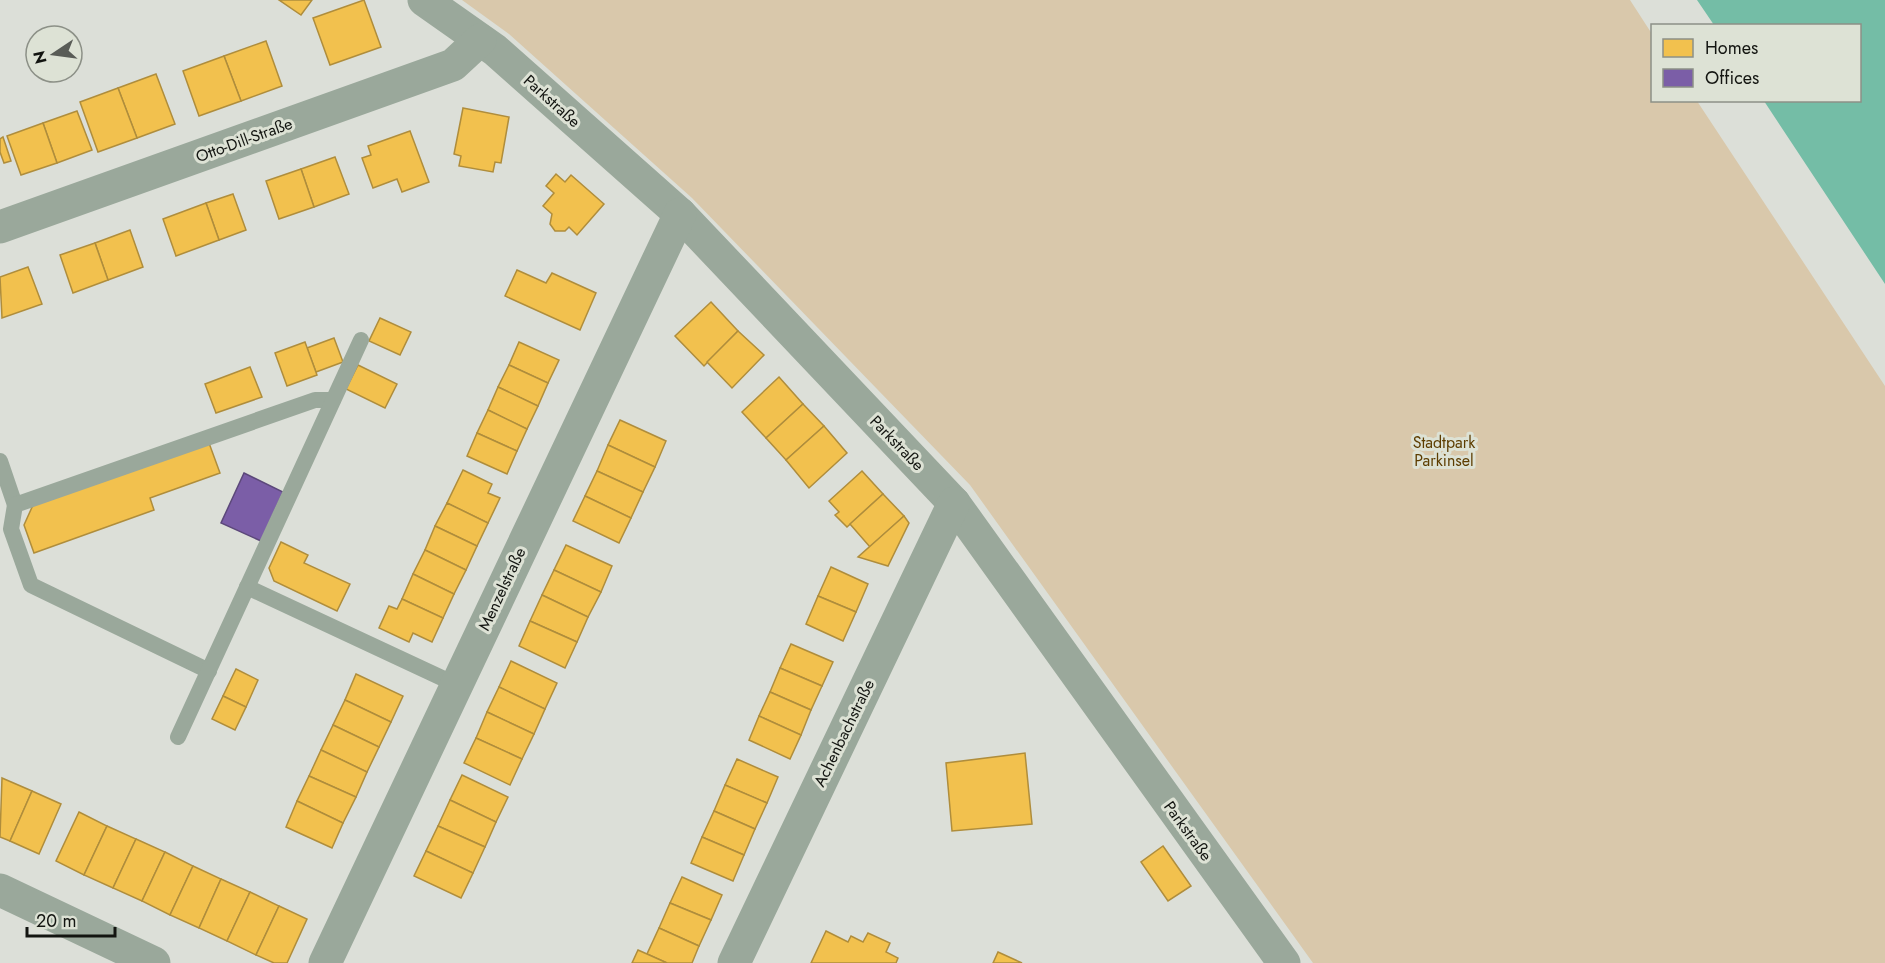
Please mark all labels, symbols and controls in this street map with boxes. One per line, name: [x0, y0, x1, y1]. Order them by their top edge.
north arrow: [24, 24, 84, 84]
legend: [1651, 24, 1861, 102]
text: Homes: [1705, 35, 1758, 61]
text: N: [27, 48, 53, 66]
text: Offices: [1705, 65, 1759, 91]
street label: Parkstraße: [519, 69, 585, 133]
street label: Otto-Dill-Straße: [192, 112, 296, 168]
street label: Parkstraße: [865, 410, 929, 476]
park label: Stadtpark Parkinsel: [1413, 431, 1476, 472]
street label: Menzelstraße: [473, 544, 531, 634]
street label: Achenbachstraße: [808, 675, 880, 791]
street label: Parkstraße: [1158, 796, 1218, 866]
scale bar: [27, 900, 116, 938]
text: 20 m: [36, 908, 76, 934]

